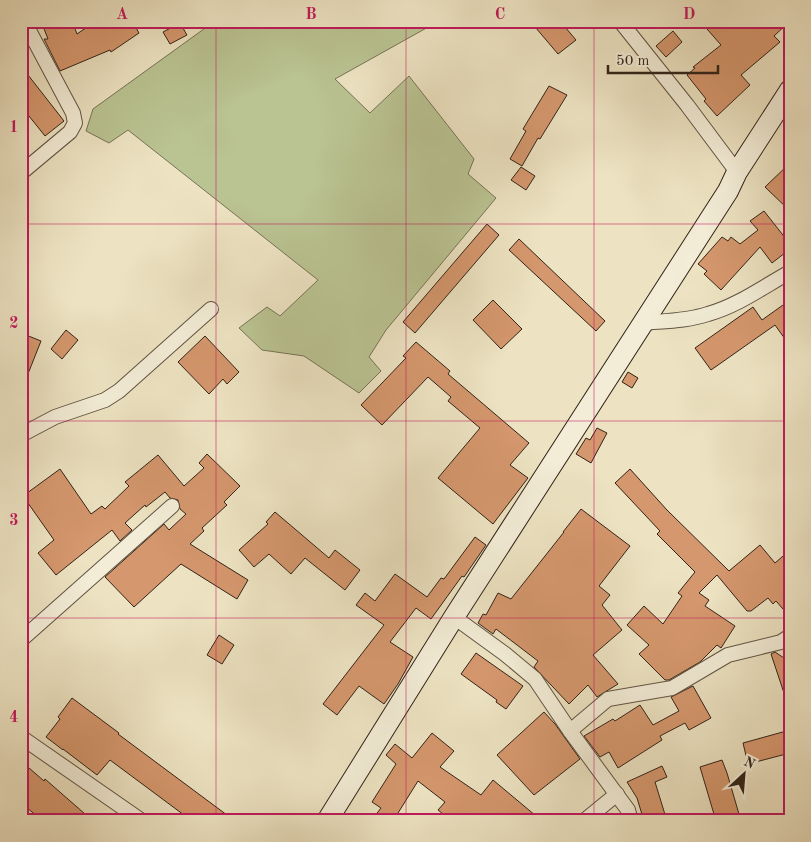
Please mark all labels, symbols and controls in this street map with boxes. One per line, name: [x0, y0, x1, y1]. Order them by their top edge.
text: A: [116, 7, 128, 23]
text: B: [305, 7, 317, 23]
text: C: [495, 7, 505, 23]
text: D: [683, 7, 695, 23]
scale bar: [608, 42, 718, 74]
text: 50 m: [616, 54, 650, 69]
text: 1: [9, 120, 19, 136]
text: 2: [9, 316, 19, 332]
text: 3: [9, 513, 19, 529]
text: 4: [9, 710, 19, 726]
north arrow: [718, 750, 768, 800]
text: N: [741, 755, 757, 772]

